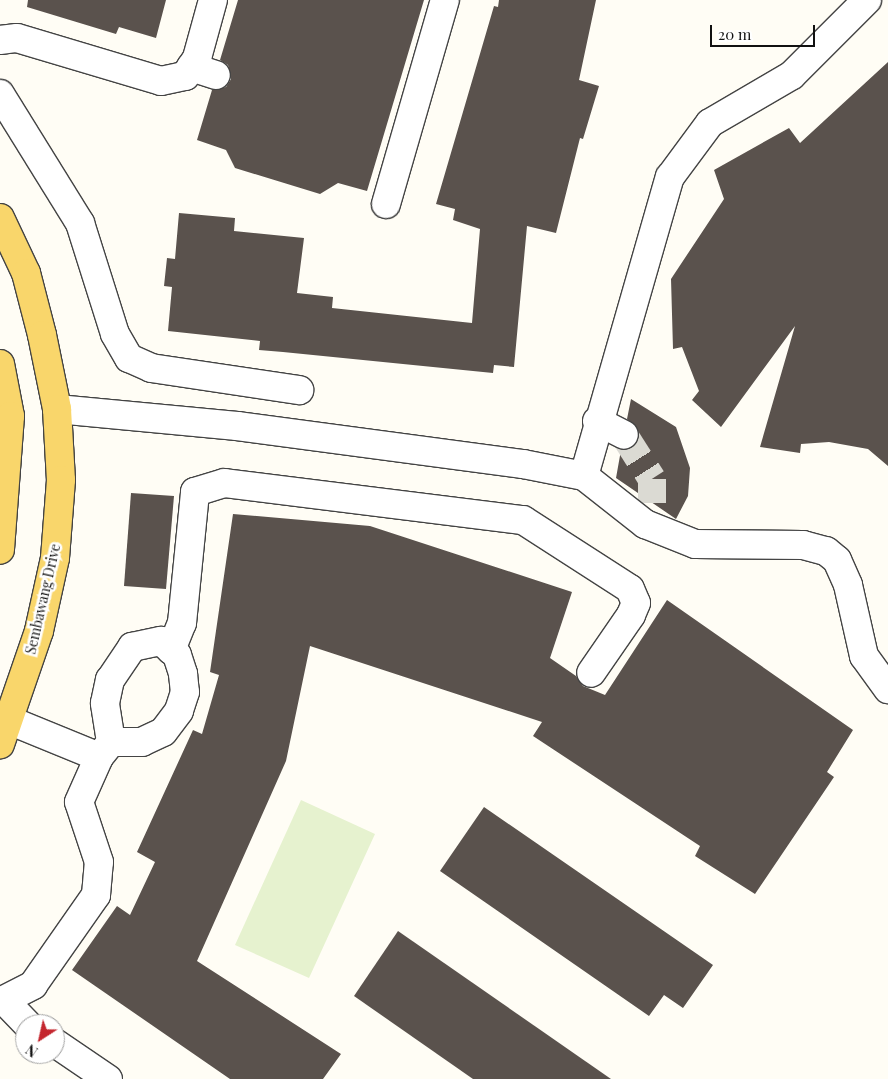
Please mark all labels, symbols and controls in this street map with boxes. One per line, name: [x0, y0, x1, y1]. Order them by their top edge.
scale bar: [713, 15, 818, 47]
text: 20 m: [718, 24, 751, 44]
street label: Sembawang Drive: [22, 542, 64, 656]
north arrow: [15, 1014, 65, 1064]
text: N: [22, 1040, 41, 1062]

